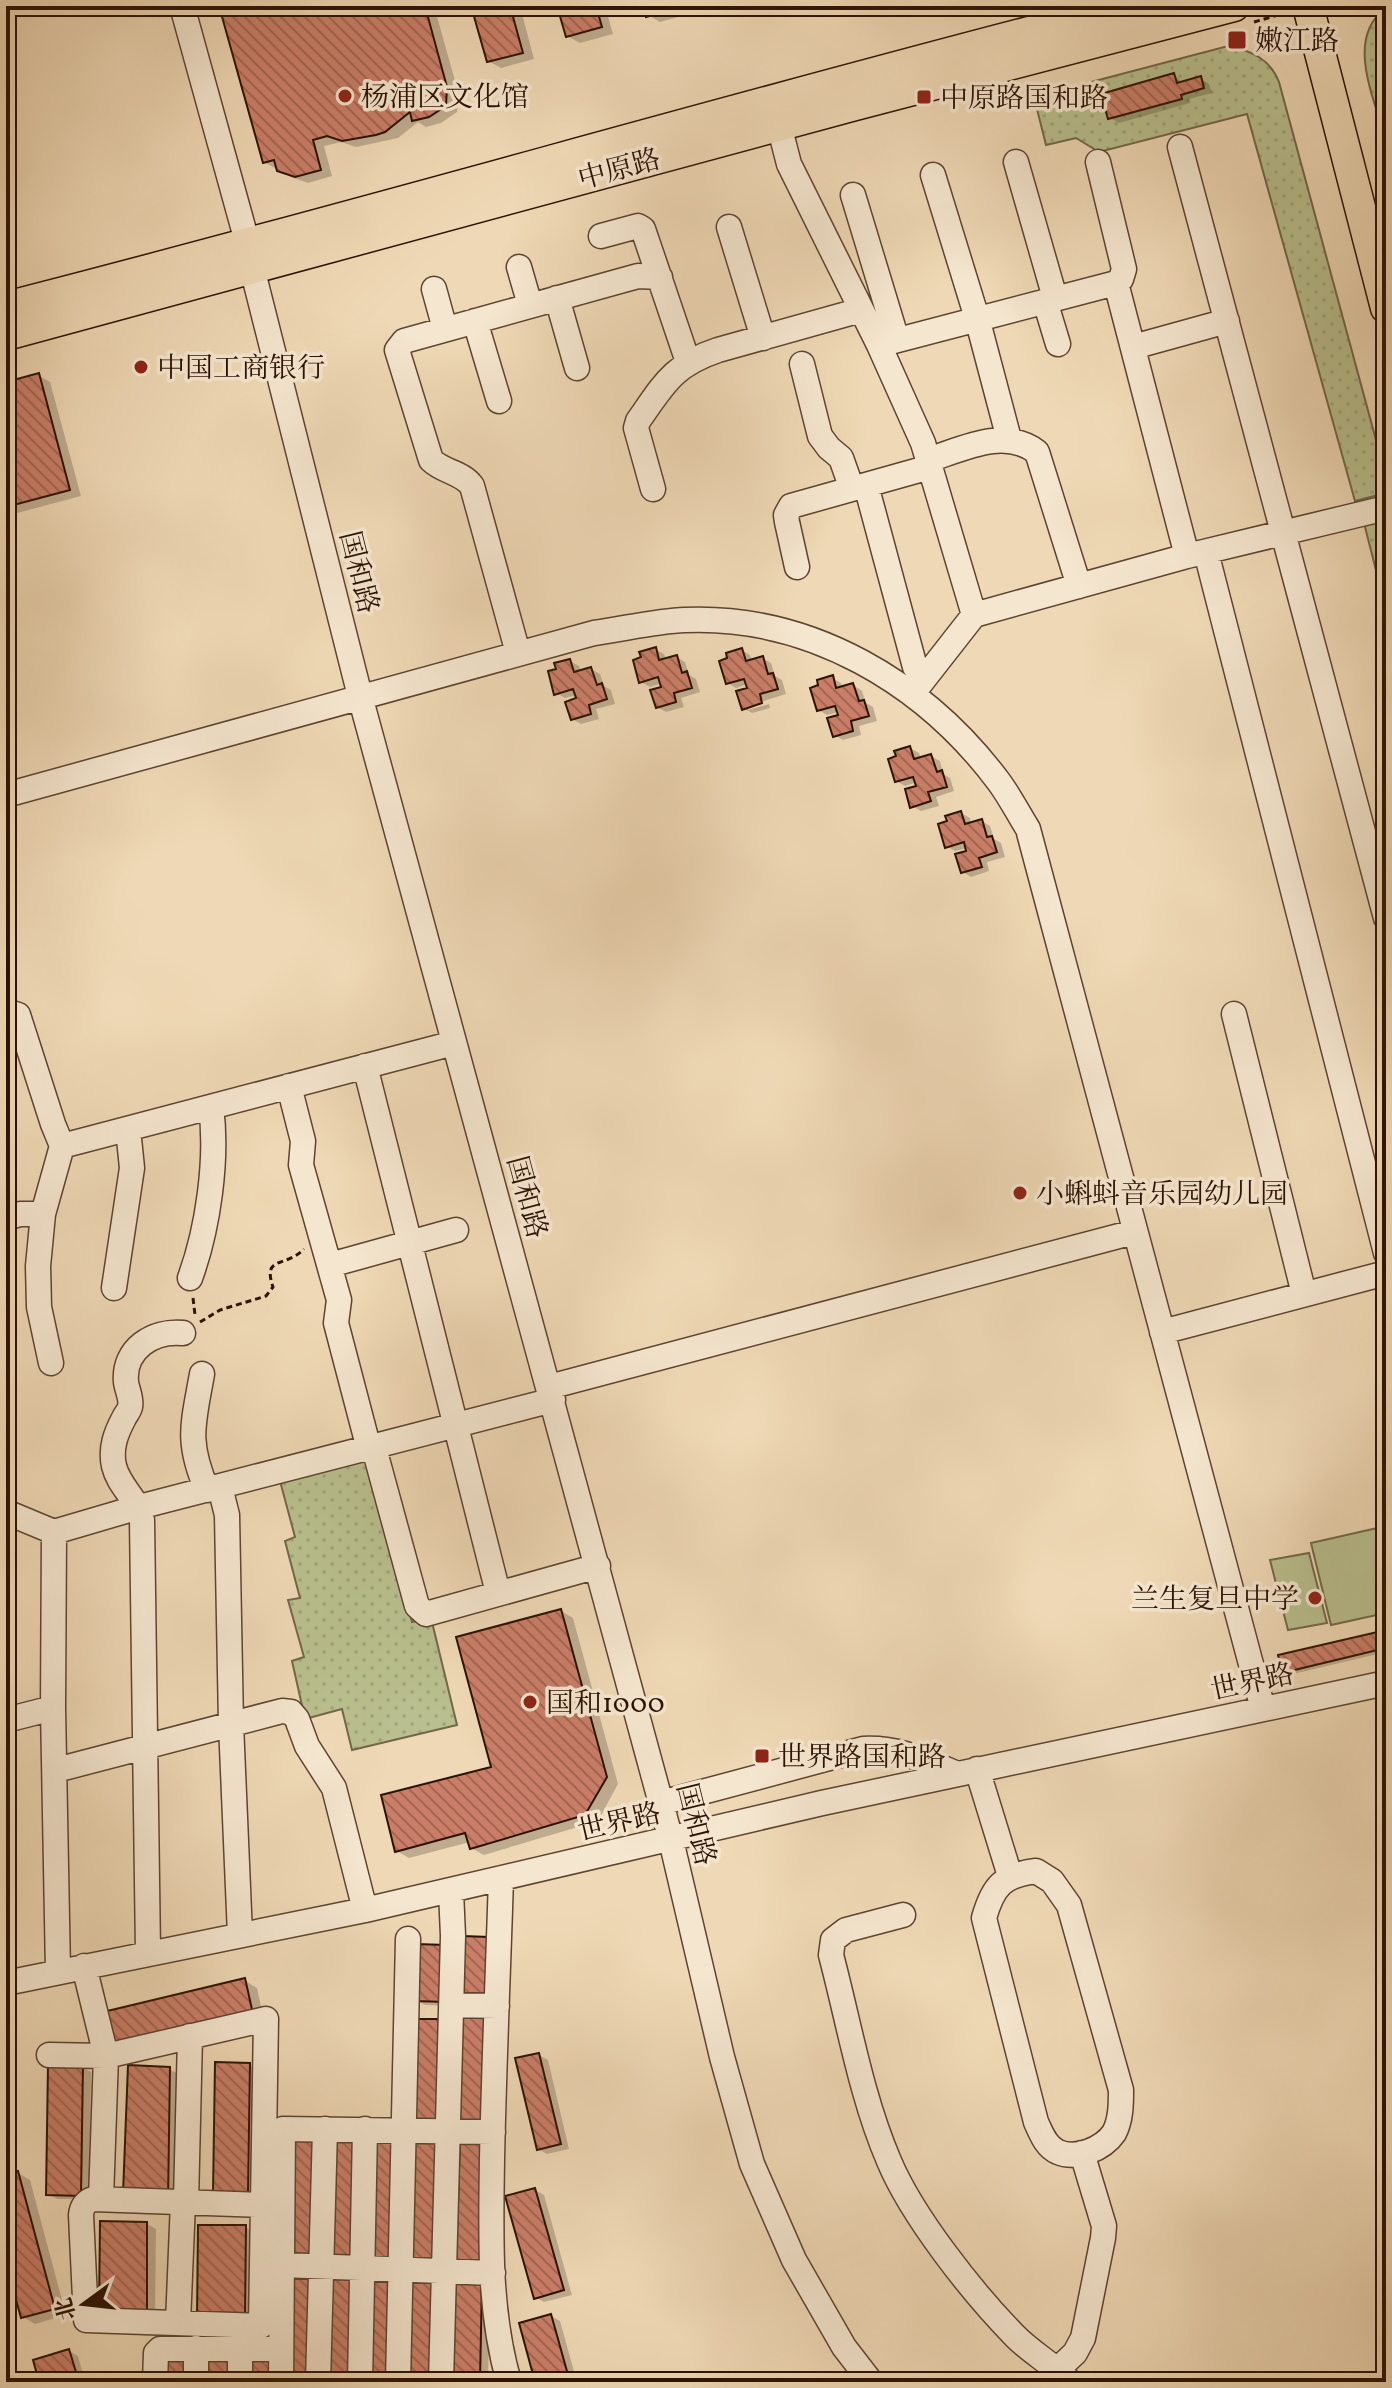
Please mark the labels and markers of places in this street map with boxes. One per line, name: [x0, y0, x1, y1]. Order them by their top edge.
place label: 嫩江路: [1255, 23, 1339, 62]
marker: 嫩江路: [1226, 29, 1248, 51]
place label: 杨浦区文化馆: [361, 79, 529, 118]
place label: 中原路国和路: [940, 80, 1108, 119]
marker: 杨浦区文化馆: [336, 87, 354, 105]
marker: 中原路国和路: [915, 88, 933, 106]
place label: 中国工商银行: [157, 350, 325, 389]
marker: 中国工商银行: [132, 358, 150, 376]
place label: 小蝌蚪音乐园幼儿园: [1036, 1176, 1288, 1215]
marker: 小蝌蚪音乐园幼儿园: [1011, 1184, 1029, 1202]
place label: 兰生复旦中学: [1131, 1581, 1299, 1620]
marker: 兰生复旦中学: [1306, 1589, 1324, 1607]
place label: 国和1000: [546, 1685, 664, 1724]
marker: 国和1000: [521, 1693, 539, 1711]
place label: 世界路国和路: [778, 1739, 946, 1778]
marker: 世界路国和路: [753, 1747, 771, 1765]

